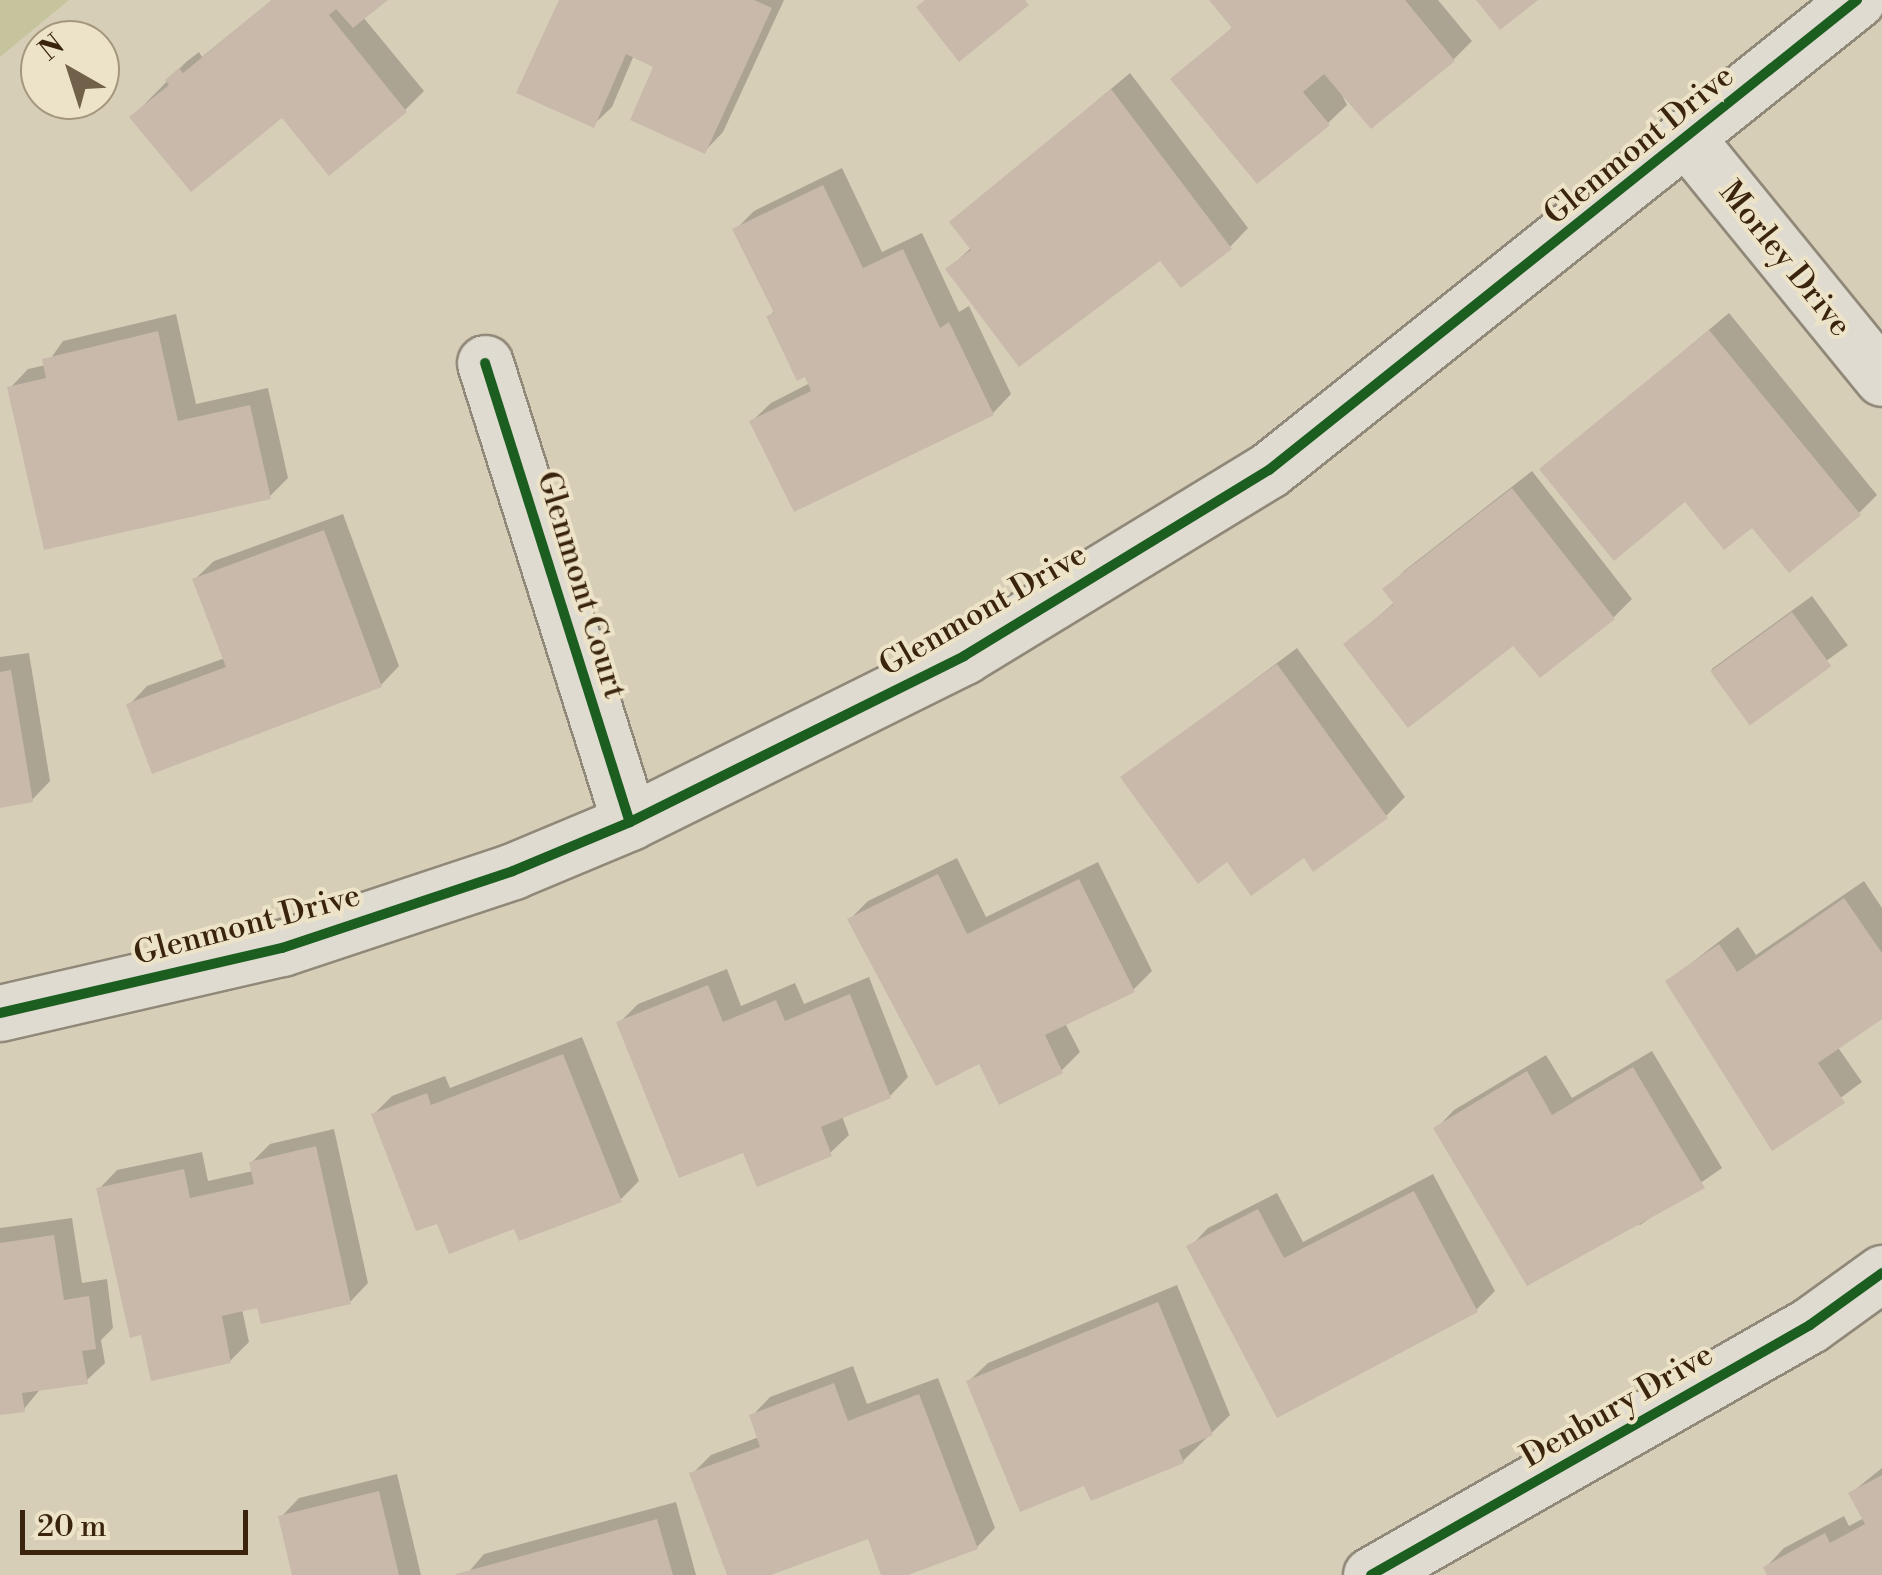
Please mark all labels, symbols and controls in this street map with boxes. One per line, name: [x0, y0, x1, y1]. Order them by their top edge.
north arrow: [20, 20, 120, 120]
text: N: [32, 27, 72, 68]
street label: Glenmont Drive: [1536, 57, 1742, 233]
street label: Morley Drive: [1711, 174, 1859, 344]
street label: Glenmont Court: [528, 467, 634, 703]
street label: Glenmont Drive: [873, 535, 1093, 685]
street label: Glenmont Drive: [130, 876, 364, 974]
street label: Denbury Drive: [1514, 1336, 1720, 1476]
scale bar: [25, 1490, 252, 1552]
text: 20 m: [37, 1508, 106, 1546]

